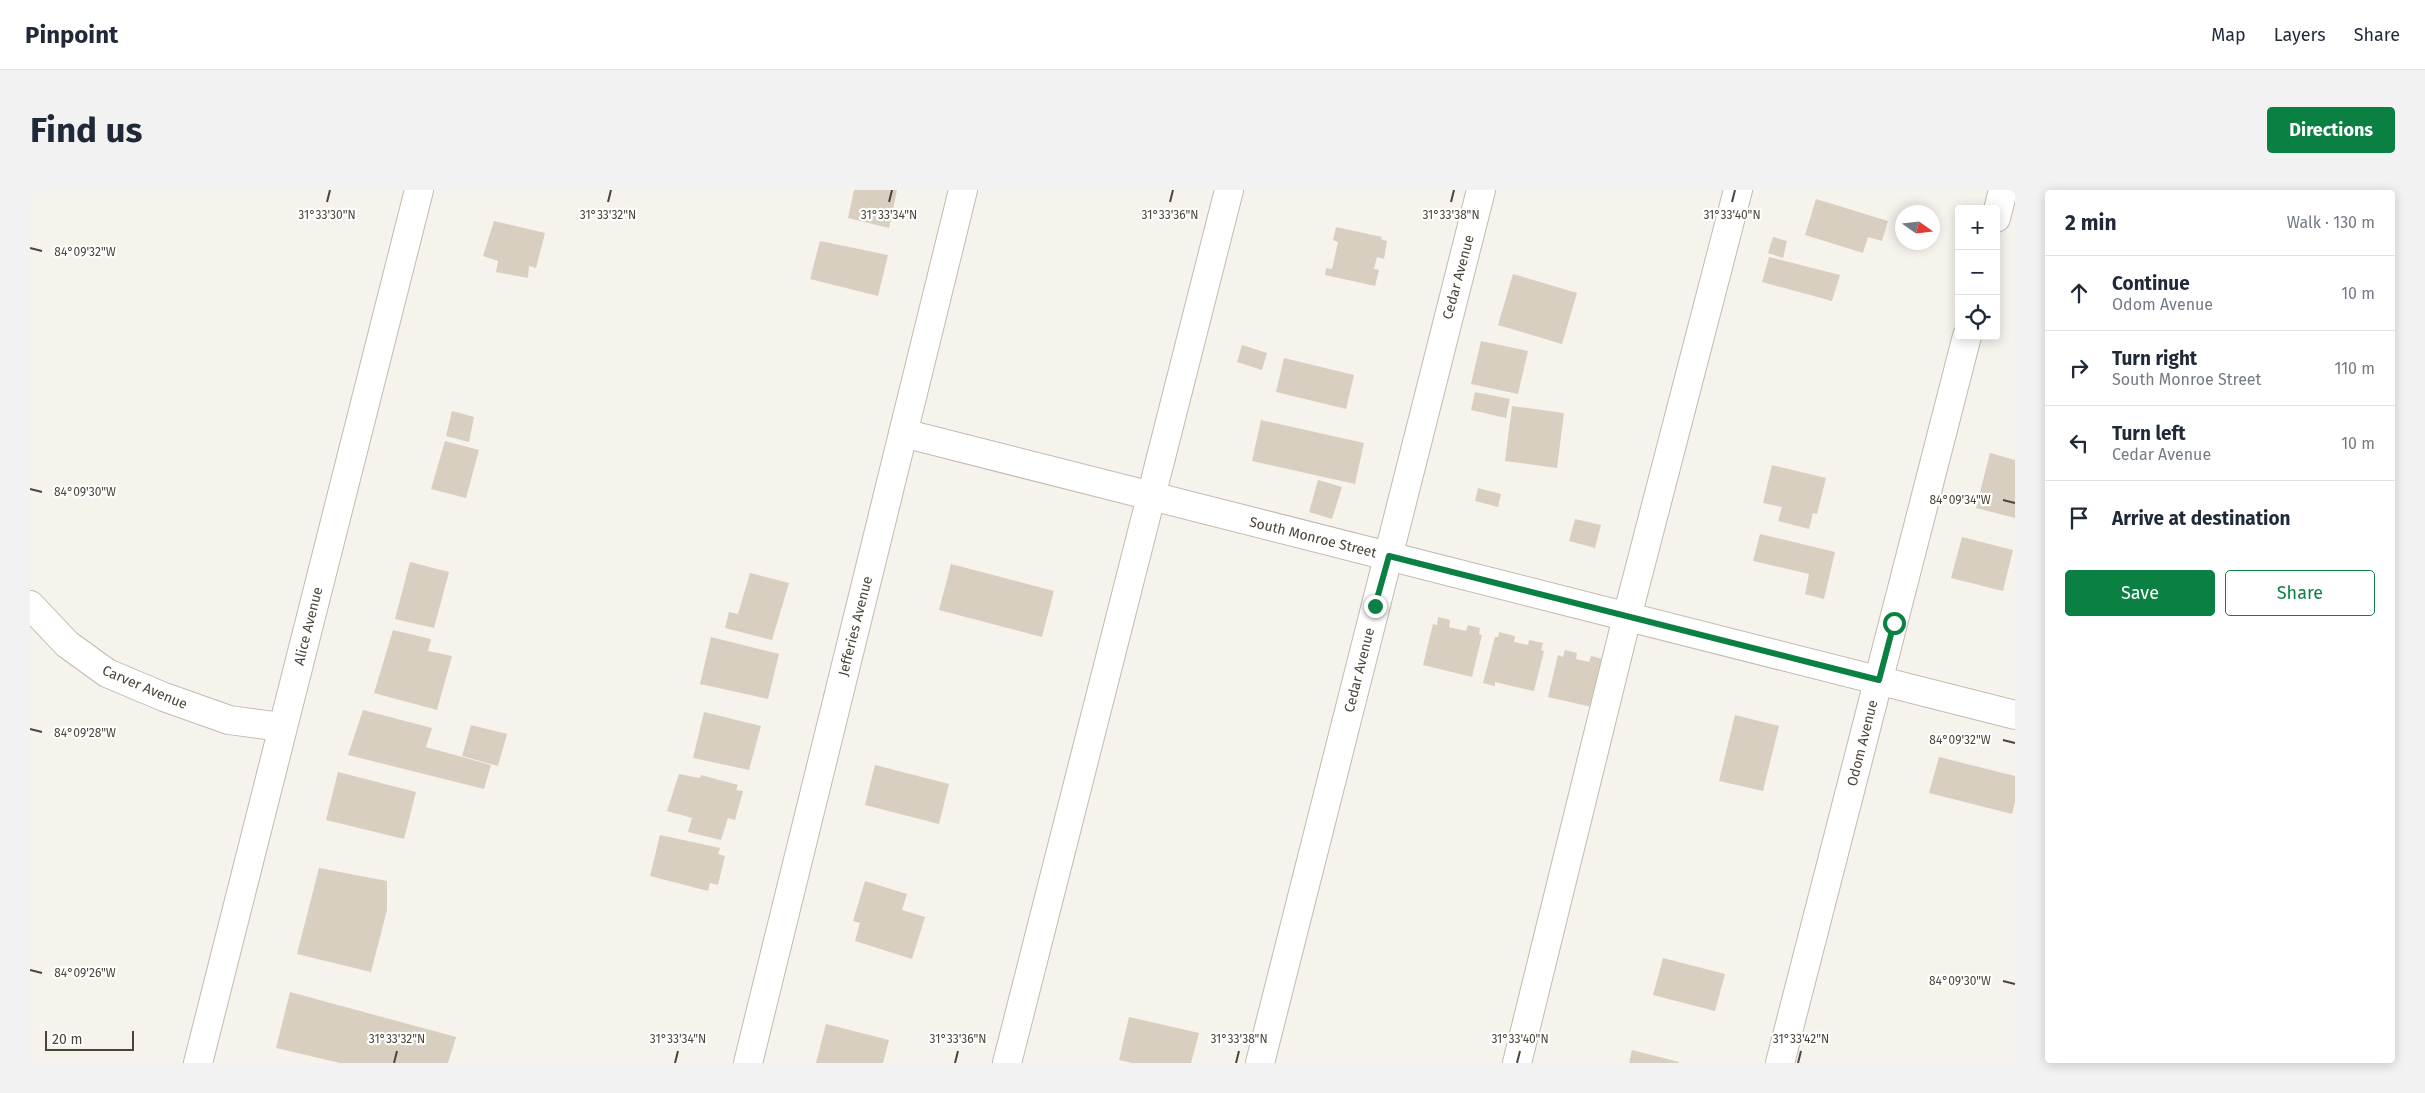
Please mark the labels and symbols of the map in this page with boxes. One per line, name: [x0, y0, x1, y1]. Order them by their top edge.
north arrow: [1895, 205, 1940, 250]
text: 31°33'30"N: [298, 208, 356, 222]
text: 31°33'32"N: [580, 208, 636, 222]
text: 31°33'34"N: [861, 208, 917, 222]
text: 31°33'36"N: [1142, 208, 1198, 222]
text: 31°33'38"N: [1422, 208, 1480, 222]
text: 31°33'40"N: [1703, 208, 1761, 222]
street label: Cedar Avenue: [1439, 233, 1478, 321]
text: 84°09'32"W: [54, 245, 116, 259]
text: 84°09'30"W: [54, 485, 116, 499]
text: 84°09'34"W: [1929, 493, 1991, 507]
street label: South Monroe Street: [1247, 513, 1379, 562]
street label: Jefferies Avenue: [835, 574, 876, 678]
street label: Alice Avenue: [291, 585, 326, 667]
route end: [1364, 595, 1387, 618]
route start: [1883, 612, 1906, 635]
street label: Cedar Avenue: [1341, 626, 1378, 714]
street label: Carver Avenue: [100, 662, 190, 713]
street label: Odom Avenue: [1844, 698, 1881, 788]
text: 84°09'28"W: [54, 726, 116, 740]
text: 84°09'32"W: [1929, 733, 1991, 747]
text: 84°09'26"W: [54, 966, 116, 980]
text: 84°09'30"W: [1929, 974, 1991, 988]
scale bar: [45, 1028, 134, 1051]
text: 31°33'32"N: [369, 1032, 425, 1046]
text: 31°33'34"N: [650, 1032, 706, 1046]
text: 31°33'36"N: [930, 1032, 986, 1046]
text: 31°33'38"N: [1210, 1032, 1268, 1046]
text: 31°33'40"N: [1491, 1032, 1549, 1046]
text: 31°33'42"N: [1773, 1032, 1829, 1046]

